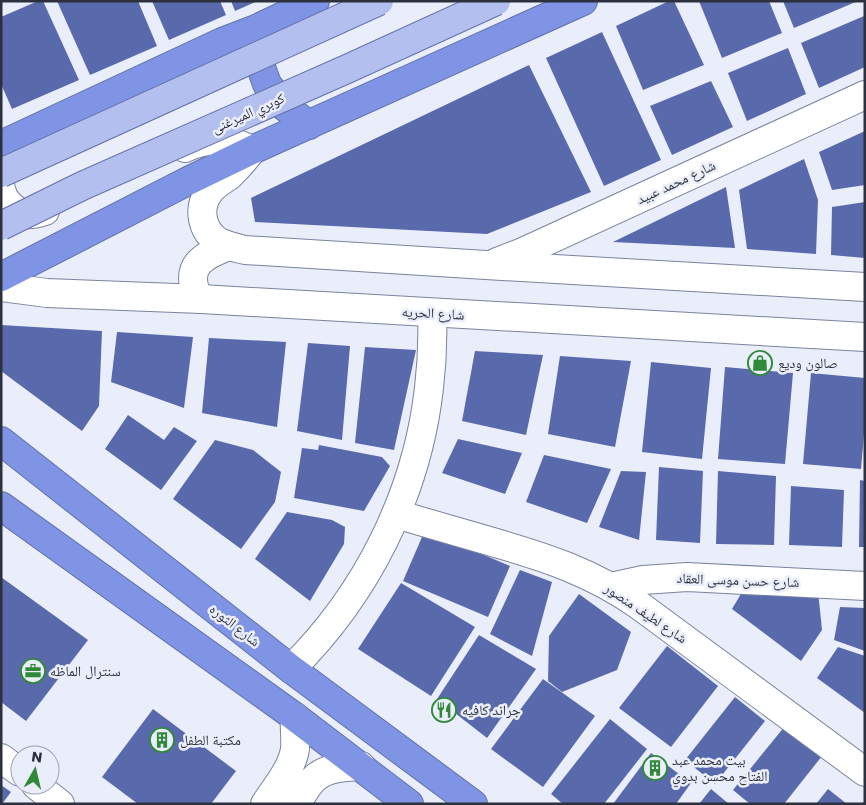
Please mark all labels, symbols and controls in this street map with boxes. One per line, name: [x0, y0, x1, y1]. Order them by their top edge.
street label: كوبري الميرغنى: [208, 88, 288, 139]
street label: شارع محمد عبيد: [633, 155, 719, 209]
street label: شارع الحريه: [401, 301, 465, 325]
shop icon: صالون وديع: [747, 350, 773, 376]
place label: صالون وديع: [778, 353, 838, 373]
street label: شارع حسن موسى العقاد: [676, 568, 800, 592]
street label: شارع لطيف منصور: [600, 577, 691, 648]
street label: شارع الثوره: [205, 599, 265, 651]
office icon: سنترال الماظه: [20, 658, 46, 684]
place label: سنترال الماظه: [50, 661, 121, 681]
restaurant icon: جراند كافيه: [431, 697, 457, 723]
place label: جراند كافيه: [462, 700, 521, 720]
building icon: مكتبة الطفل: [149, 727, 175, 753]
place label: مكتبة الطفل: [180, 730, 241, 750]
north arrow: [10, 745, 60, 795]
text: N: [30, 746, 43, 768]
place label: بيت محمد عبد الفتاح محسن بدوي: [672, 750, 768, 788]
building icon: بيت محمد عبد الفتاح محسن بدوي: [642, 755, 668, 781]

